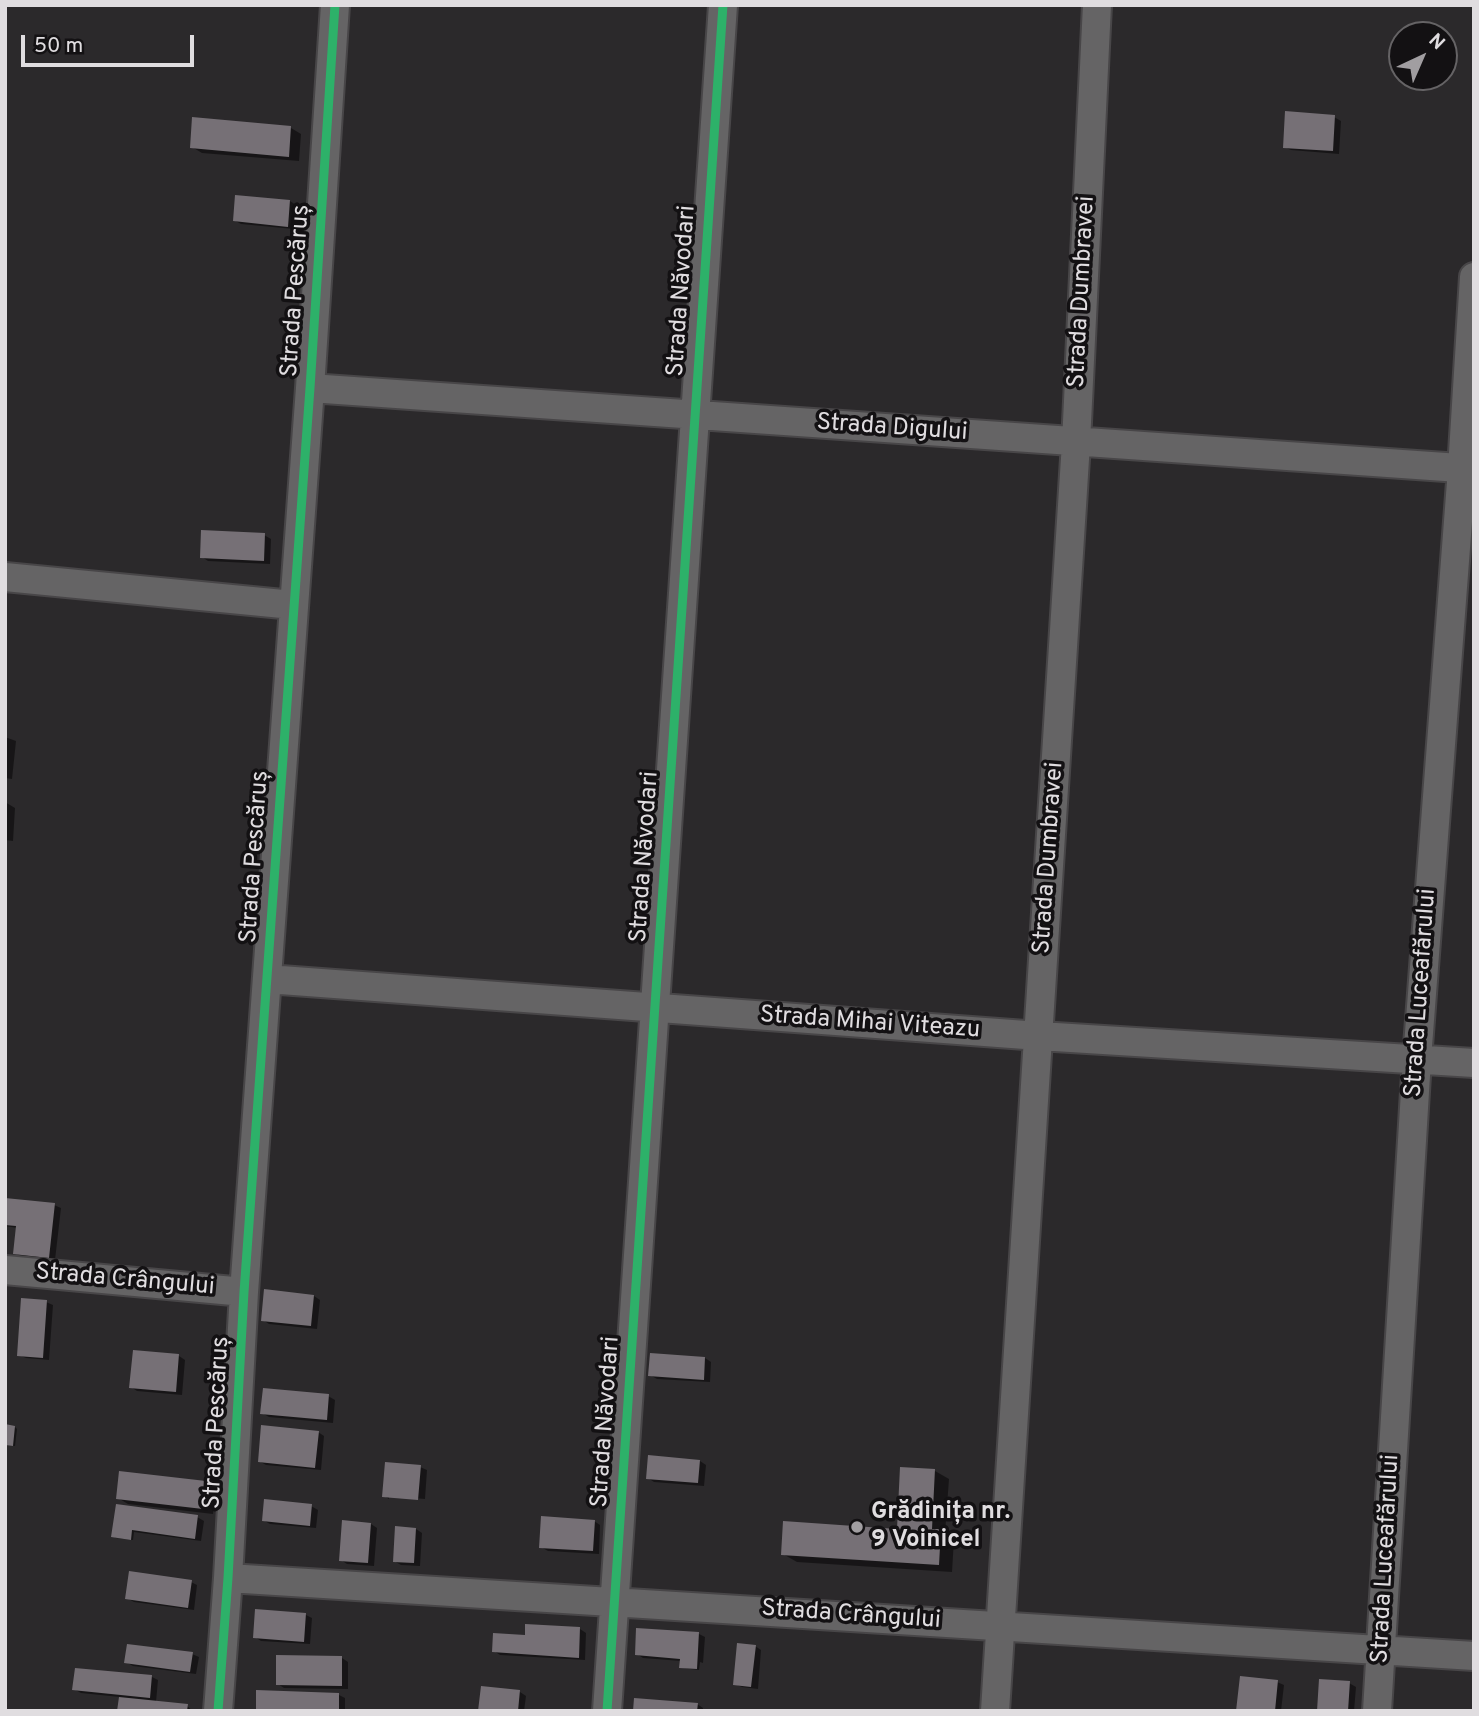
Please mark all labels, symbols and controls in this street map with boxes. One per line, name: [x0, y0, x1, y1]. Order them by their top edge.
scale bar: [24, 21, 198, 65]
north arrow: [1388, 21, 1458, 91]
text: N: [1423, 29, 1449, 56]
text: 50 m: [34, 33, 83, 60]
street label: Strada Dumbravei: [1064, 195, 1102, 389]
street label: Strada Pescăruș: [277, 204, 317, 378]
street label: Strada Năvodari: [663, 204, 703, 378]
street label: Strada Digului: [816, 409, 968, 449]
street label: Strada Dumbravei: [1029, 761, 1071, 955]
street label: Strada Pescăruș: [236, 770, 276, 944]
street label: Strada Năvodari: [626, 770, 666, 944]
street label: Strada Luceafărului: [1400, 888, 1444, 1098]
street label: Strada Mihai Viteazu: [759, 1002, 981, 1046]
street label: Strada Crângului: [34, 1259, 216, 1303]
street label: Strada Năvodari: [587, 1335, 627, 1509]
street label: Strada Pescăruș: [199, 1336, 237, 1510]
street label: Strada Luceafărului: [1367, 1454, 1407, 1664]
place label: Grădinița nr. 9 Voinicel: [871, 1499, 1010, 1555]
marker: Grădinița nr. 9 Voinicel: [849, 1519, 865, 1535]
street label: Strada Crângului: [760, 1595, 942, 1637]

